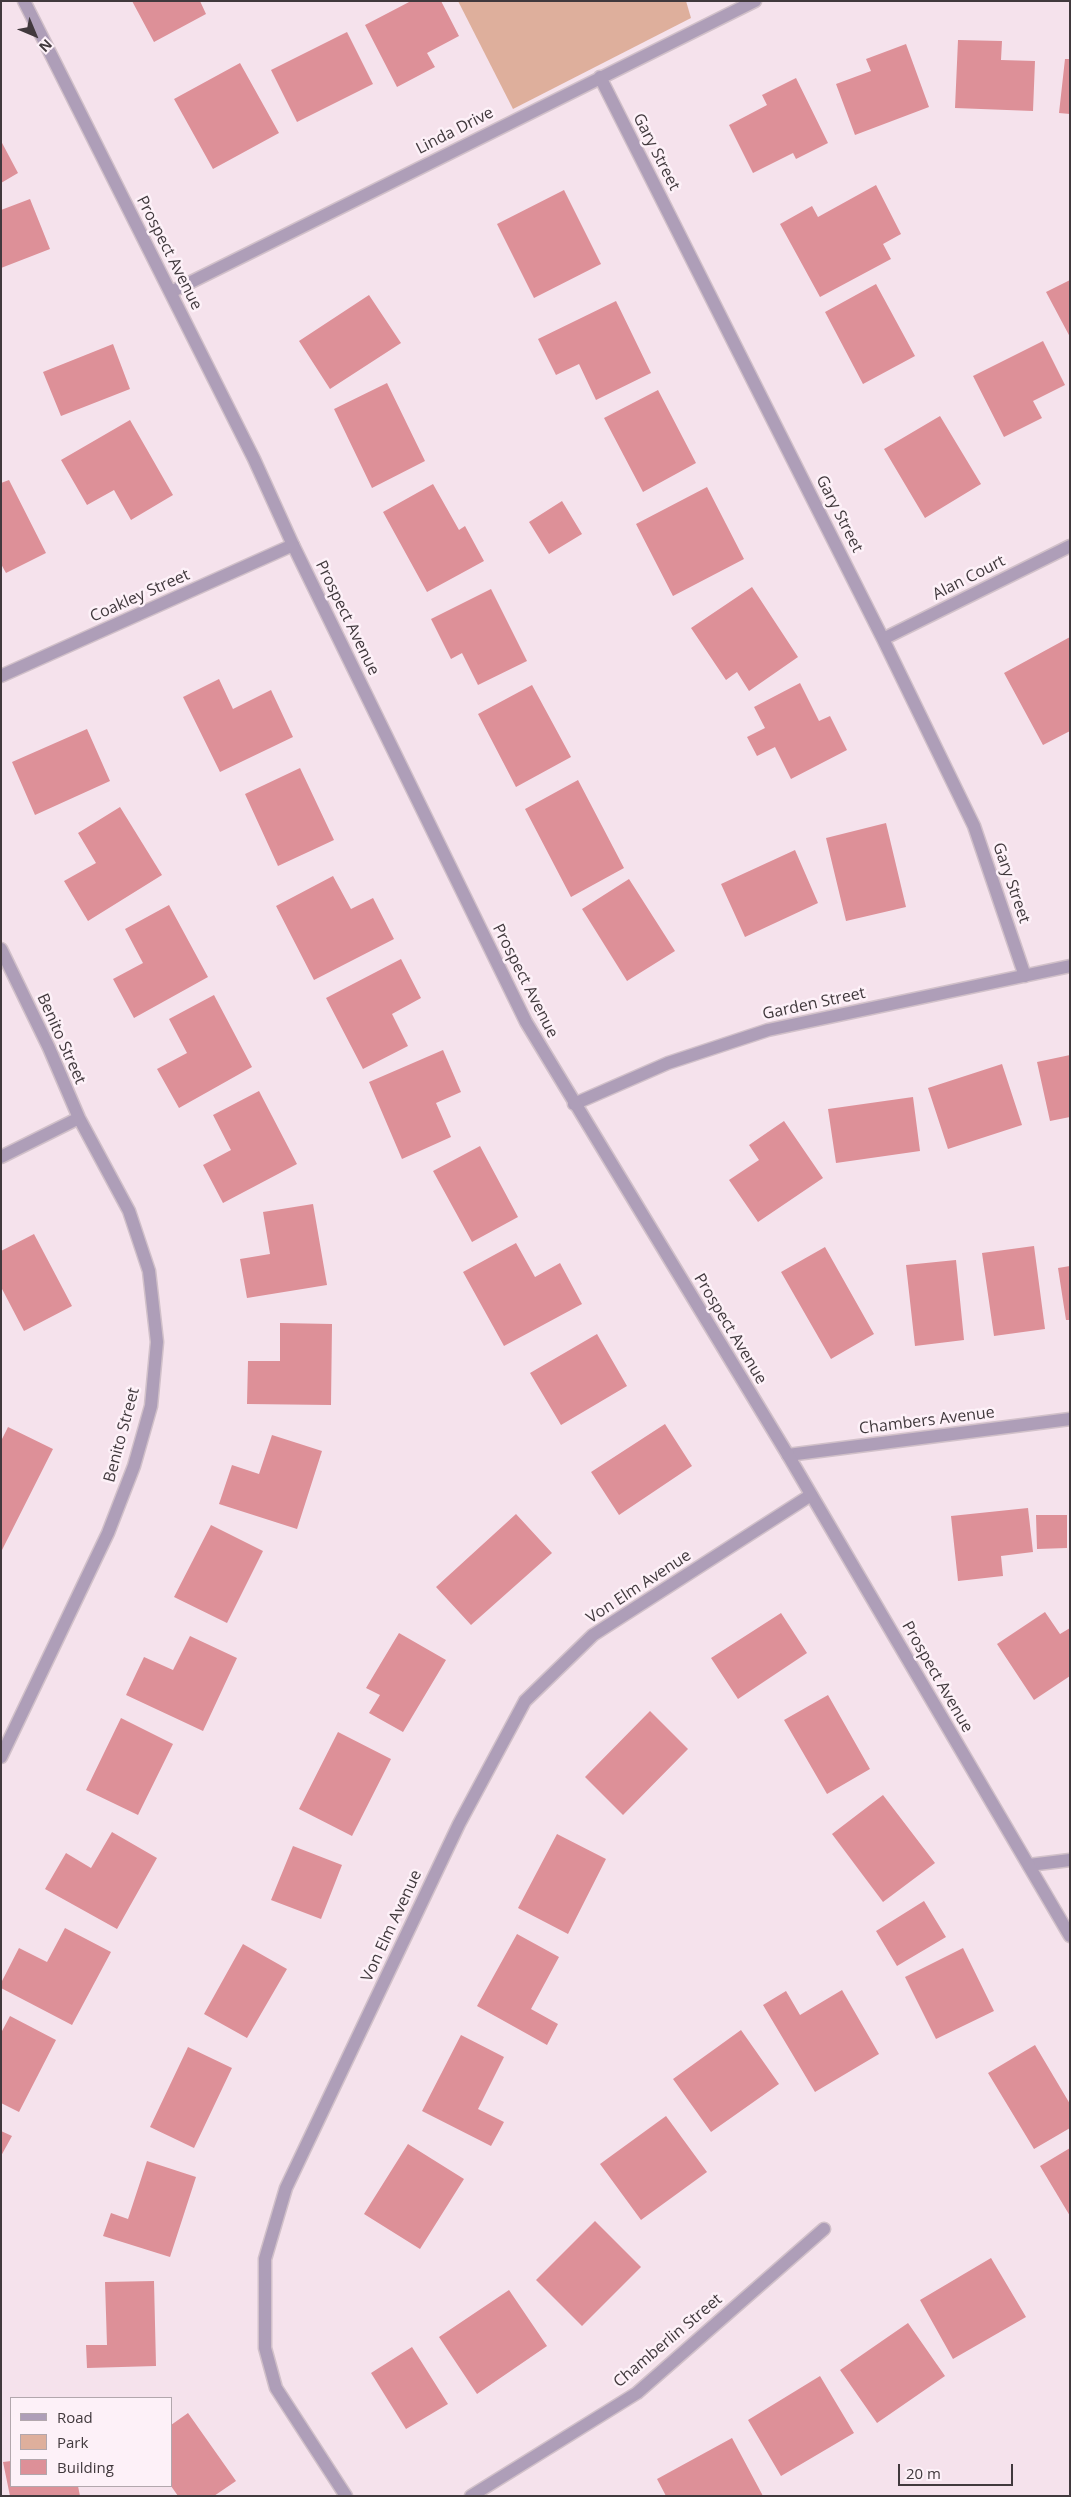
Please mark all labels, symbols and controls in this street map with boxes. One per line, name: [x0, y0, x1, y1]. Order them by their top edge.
north arrow: [10, 10, 60, 60]
text: N: [35, 35, 57, 57]
street label: Linda Drive: [413, 103, 497, 159]
street label: Gary Street: [628, 110, 684, 194]
street label: Prospect Avenue: [132, 193, 206, 313]
street label: Gary Street: [811, 472, 867, 556]
street label: Alan Court: [930, 552, 1008, 604]
street label: Prospect Avenue: [311, 557, 383, 679]
street label: Coakley Street: [87, 565, 193, 627]
street label: Gary Street: [988, 840, 1034, 926]
street label: Prospect Avenue: [488, 921, 562, 1041]
street label: Garden Street: [761, 984, 867, 1024]
street label: Benito Street: [32, 991, 90, 1087]
street label: Prospect Avenue: [689, 1270, 771, 1388]
street label: Benito Street: [100, 1386, 144, 1484]
street label: Chambers Avenue: [858, 1403, 996, 1439]
street label: Von Elm Avenue: [583, 1546, 695, 1628]
street label: Prospect Avenue: [897, 1618, 977, 1736]
street label: Von Elm Avenue: [358, 1867, 426, 1985]
street label: Chamberlin Street: [610, 2290, 726, 2392]
legend: [10, 2397, 172, 2487]
text: Road: [57, 2407, 93, 2427]
text: Park: [57, 2432, 88, 2452]
scale bar: [901, 2454, 1016, 2486]
text: Building: [57, 2457, 114, 2477]
text: 20 m: [906, 2463, 941, 2483]

